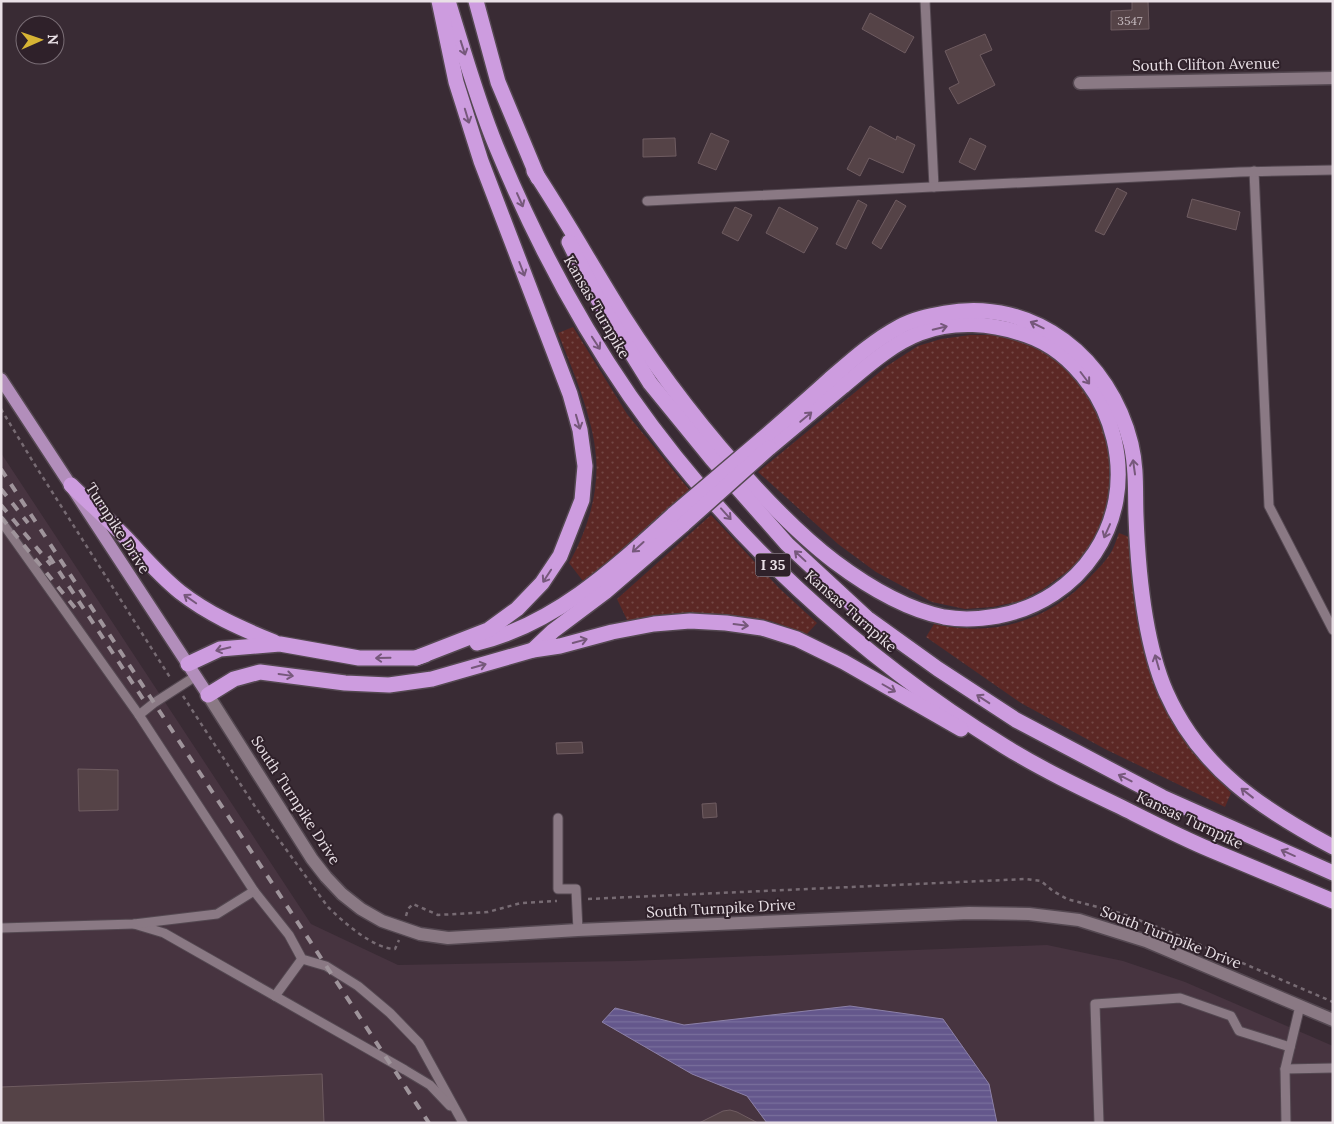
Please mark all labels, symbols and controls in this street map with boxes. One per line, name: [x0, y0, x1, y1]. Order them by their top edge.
house number: 3547: [1117, 13, 1143, 28]
north arrow: [15, 15, 65, 65]
text: N: [44, 34, 62, 45]
one-way arrow: [458, 39, 468, 55]
street label: South Clifton Avenue: [1132, 53, 1280, 75]
one-way arrow: [463, 108, 473, 124]
one-way arrow: [515, 192, 525, 207]
street label: Kansas Turnpike: [560, 252, 634, 362]
one-way arrow: [518, 261, 527, 276]
one-way arrow: [1030, 320, 1045, 329]
one-way arrow: [931, 323, 947, 332]
one-way arrow: [592, 335, 602, 349]
one-way arrow: [1080, 371, 1090, 385]
one-way arrow: [799, 411, 812, 422]
one-way arrow: [574, 413, 584, 429]
one-way arrow: [1129, 459, 1139, 475]
street label: Turnpike Drive: [82, 479, 154, 577]
one-way arrow: [720, 508, 731, 521]
one-way arrow: [1101, 523, 1111, 538]
one-way arrow: [631, 541, 644, 553]
one-way arrow: [794, 550, 807, 562]
road number: I 35: [756, 554, 790, 576]
street label: Kansas Turnpike: [801, 566, 901, 656]
one-way arrow: [542, 568, 552, 582]
one-way arrow: [183, 594, 197, 604]
one-way arrow: [732, 620, 748, 630]
one-way arrow: [572, 635, 588, 645]
one-way arrow: [215, 645, 231, 654]
one-way arrow: [376, 653, 392, 663]
one-way arrow: [1151, 655, 1161, 671]
one-way arrow: [470, 660, 486, 670]
one-way arrow: [278, 671, 294, 681]
one-way arrow: [881, 684, 896, 693]
one-way arrow: [976, 693, 990, 704]
street label: South Turnpike Drive: [247, 732, 345, 868]
one-way arrow: [1117, 773, 1132, 783]
street label: Kansas Turnpike: [1133, 787, 1247, 853]
one-way arrow: [1241, 788, 1254, 799]
one-way arrow: [1281, 848, 1296, 858]
street label: South Turnpike Drive: [646, 895, 796, 921]
street label: South Turnpike Drive: [1098, 901, 1244, 973]

